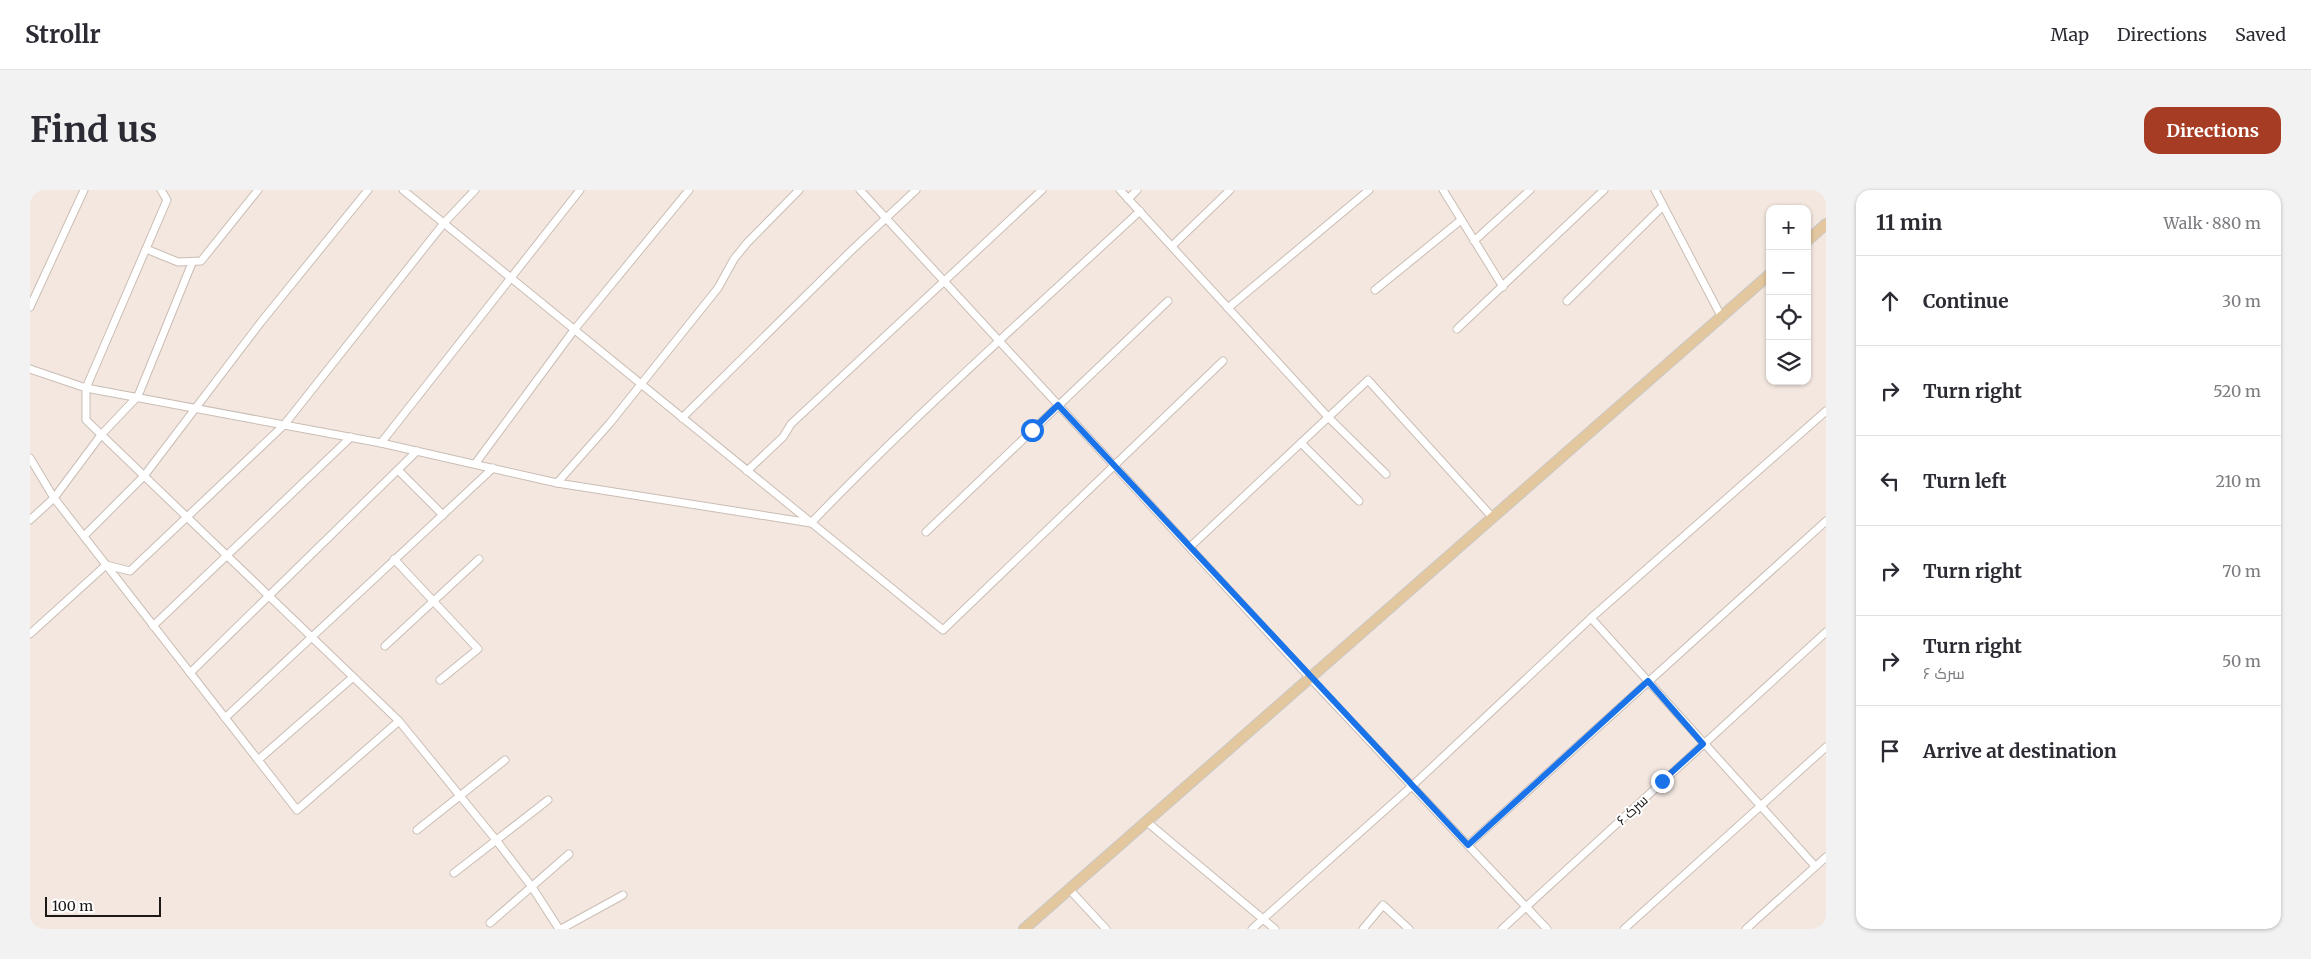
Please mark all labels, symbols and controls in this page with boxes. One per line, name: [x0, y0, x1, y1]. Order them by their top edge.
text: Strollr: [25, 19, 101, 50]
text: Map: [2051, 23, 2089, 46]
text: Directions: [2117, 23, 2207, 46]
text: Saved: [2235, 23, 2286, 46]
button: Directions: [2144, 107, 2281, 154]
text: Find us: [30, 108, 157, 152]
map controls: [1766, 205, 1811, 385]
button: +: [1766, 205, 1811, 250]
text: 11 min: [1876, 209, 1942, 236]
text: Walk · 880 m: [2164, 213, 2261, 233]
button: −: [1766, 250, 1811, 295]
icon: ahead: [1876, 287, 1904, 315]
text: Continue: [1923, 289, 2009, 313]
text: 30 m: [2222, 291, 2261, 311]
button: locate: [1766, 295, 1811, 340]
button: layers: [1766, 340, 1811, 385]
icon: right: [1876, 377, 1904, 405]
text: Turn right: [1923, 379, 2022, 403]
text: 520 m: [2213, 381, 2261, 401]
route start: [1021, 419, 1044, 442]
icon: left: [1876, 467, 1904, 495]
text: Turn left: [1923, 469, 2007, 493]
text: 210 m: [2216, 471, 2261, 491]
icon: right: [1876, 557, 1904, 585]
text: Turn right: [1923, 559, 2022, 583]
text: 70 m: [2222, 561, 2261, 581]
text: Turn right: [1923, 634, 2022, 658]
icon: right: [1876, 647, 1904, 675]
text: 50 m: [2222, 651, 2261, 671]
text: سرک ۶: [1923, 663, 1965, 683]
icon: arrive: [1876, 737, 1904, 765]
text: Arrive at destination: [1923, 739, 2117, 763]
route end: [1651, 770, 1674, 793]
street label: سرک ۶: [1612, 791, 1652, 829]
scale bar: [45, 894, 161, 917]
text: 100 m: [52, 897, 93, 915]

